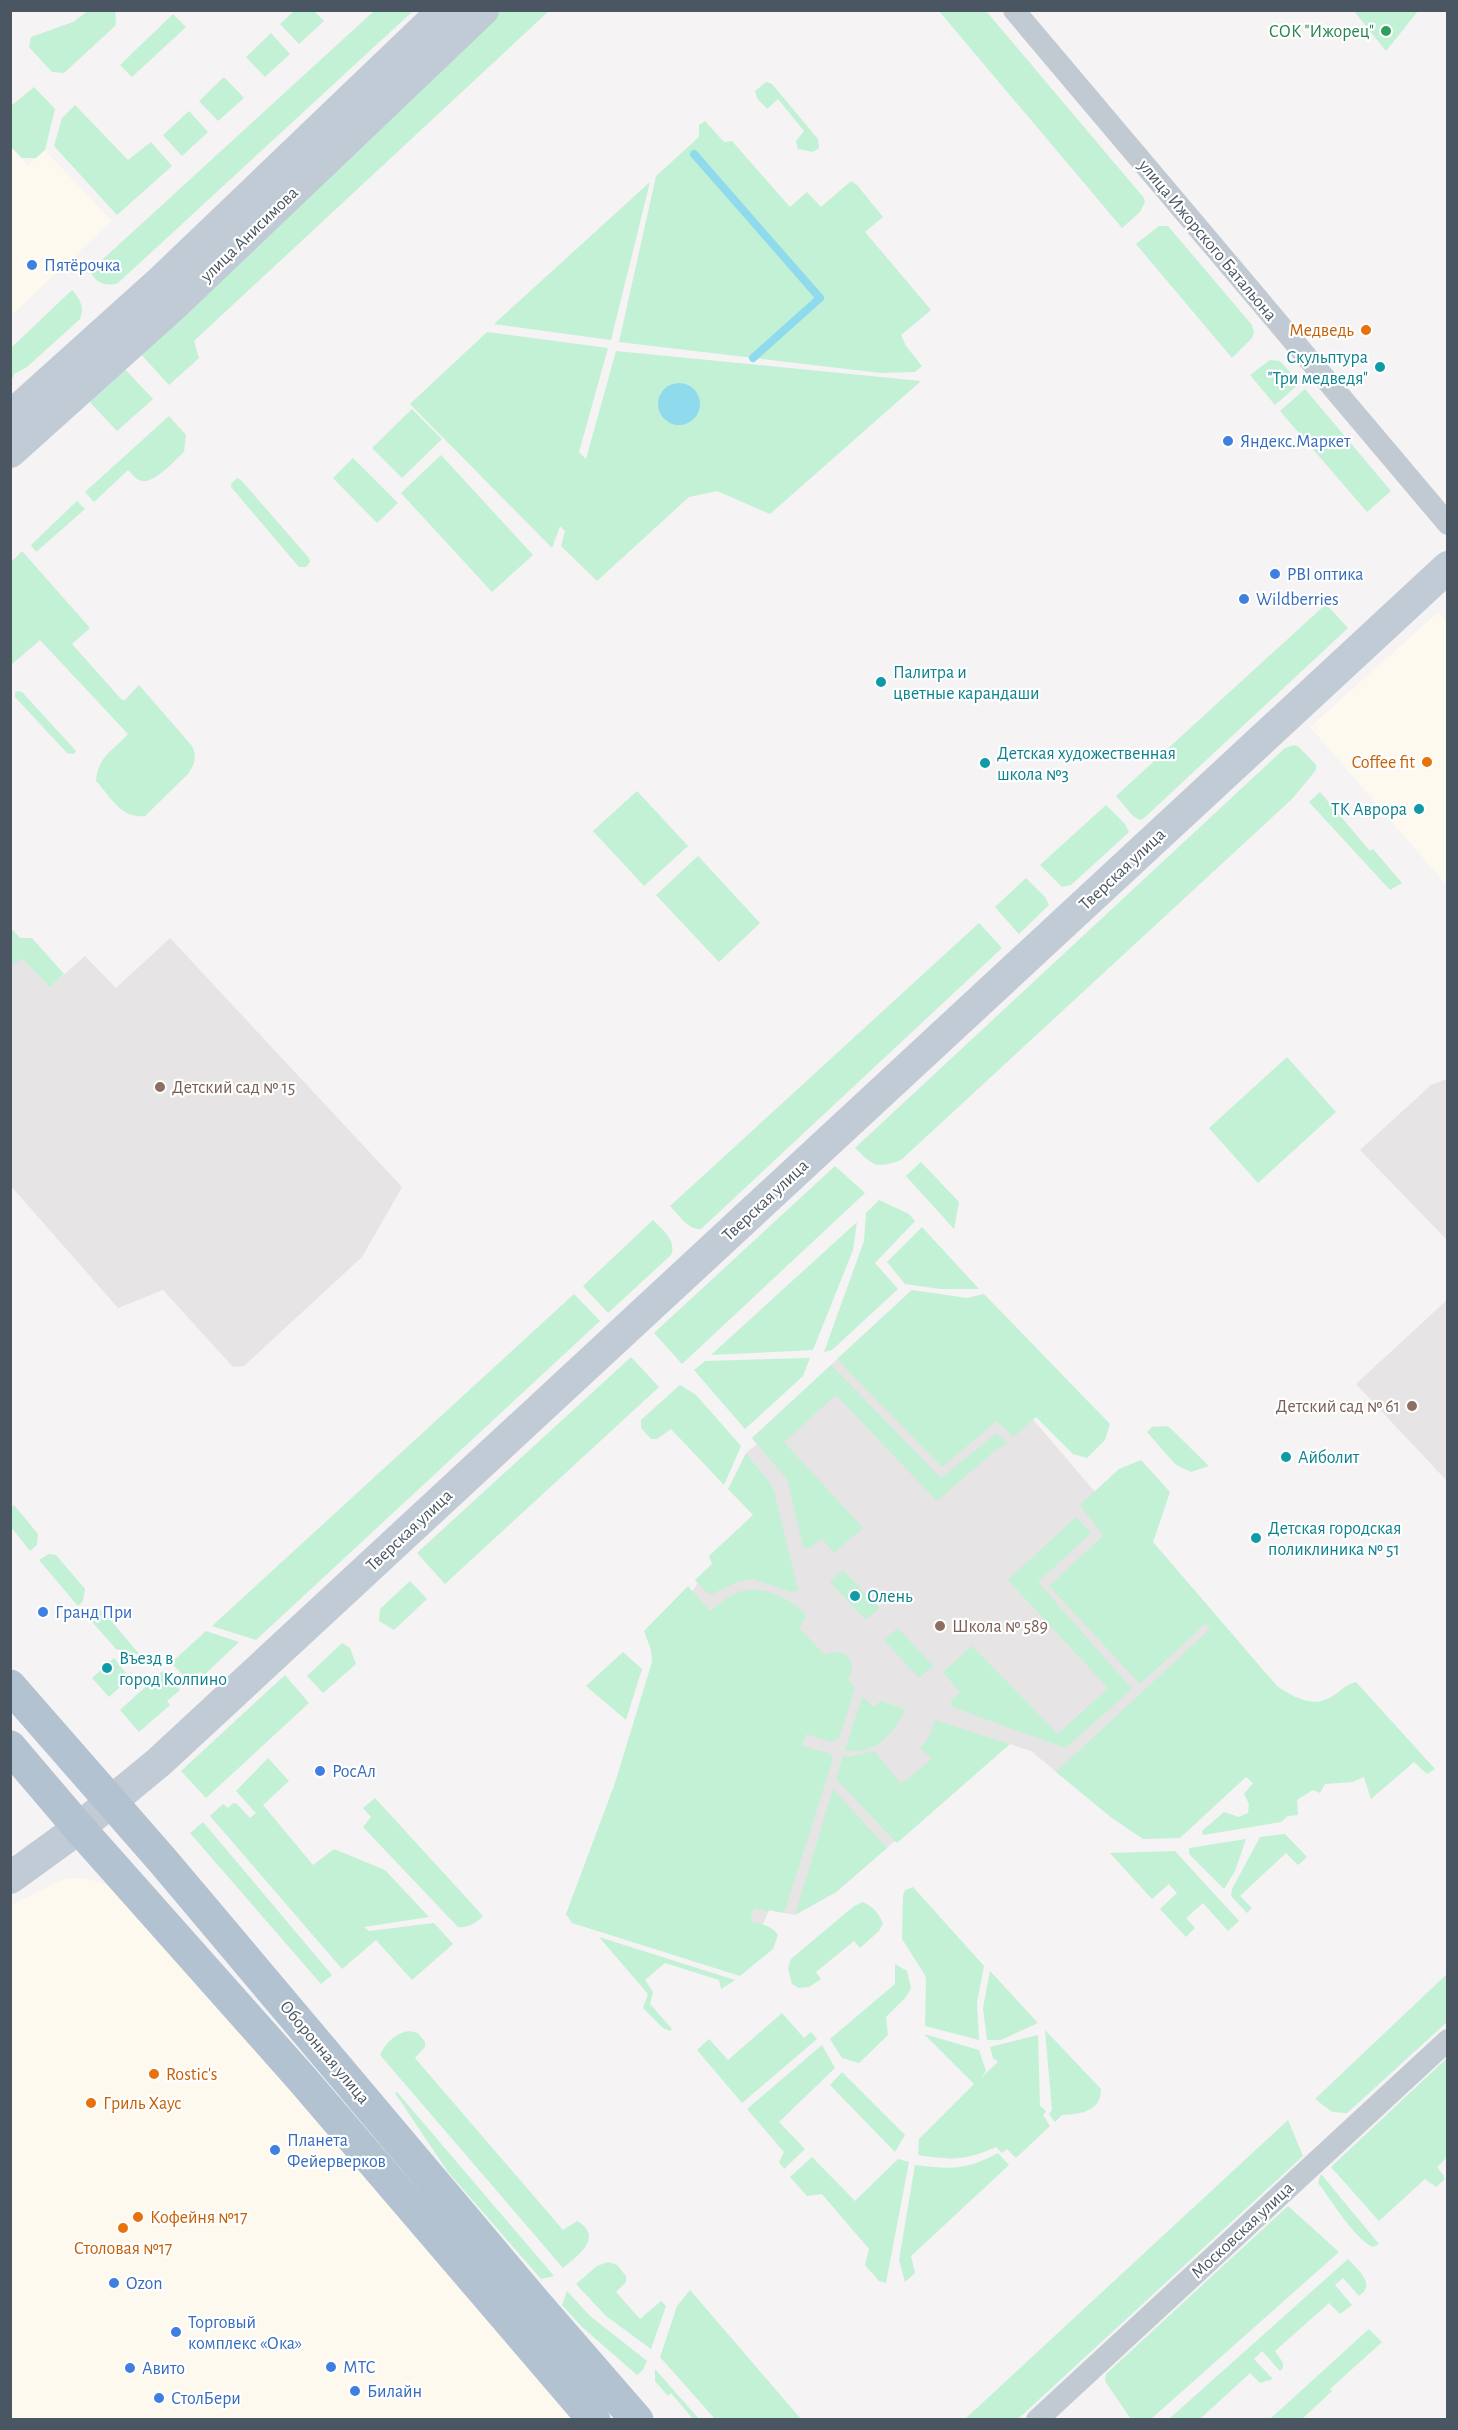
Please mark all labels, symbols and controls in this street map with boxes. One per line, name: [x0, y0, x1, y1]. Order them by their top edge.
place label: СОК "Ижорец": [1269, 23, 1374, 41]
marker: СОК "Ижорец": [1379, 24, 1393, 38]
street label: улица Ижорского Батальона: [1134, 156, 1280, 325]
street label: улица Анисимова: [197, 184, 302, 286]
place label: Пятёрочка: [44, 257, 121, 275]
marker: Пятёрочка: [25, 258, 39, 272]
place label: Медведь: [1289, 322, 1354, 340]
marker: Медведь: [1359, 323, 1373, 337]
place label: Скульптура "Три медведя": [1267, 349, 1368, 388]
marker: Скульптура "Три медведя": [1373, 360, 1387, 374]
place label: Яндекс.Маркет: [1240, 433, 1351, 451]
marker: Яндекс.Маркет: [1221, 434, 1235, 448]
place label: PBI оптика: [1287, 566, 1363, 584]
marker: PBI оптика: [1268, 567, 1282, 581]
place label: Wildberries: [1256, 591, 1339, 609]
marker: Wildberries: [1237, 592, 1251, 606]
place label: Палитра и цветные карандаши: [893, 664, 1040, 703]
marker: Палитра и цветные карандаши: [874, 675, 888, 689]
place label: Детская художественная школа №3: [997, 745, 1176, 784]
place label: Coffee fit: [1352, 754, 1415, 772]
marker: Coffee fit: [1420, 755, 1434, 769]
marker: Детская художественная школа №3: [978, 756, 992, 770]
place label: ТК Аврора: [1331, 801, 1407, 819]
marker: ТК Аврора: [1412, 802, 1426, 816]
street label: Тверская улица: [1076, 826, 1169, 914]
place label: Детский сад № 15: [172, 1079, 295, 1097]
marker: Детский сад № 15: [153, 1080, 167, 1094]
street label: Тверская улица: [719, 1157, 812, 1245]
place label: Детский сад № 61: [1276, 1398, 1400, 1416]
marker: Детский сад № 61: [1405, 1399, 1419, 1413]
place label: Айболит: [1298, 1448, 1360, 1467]
marker: Айболит: [1279, 1450, 1293, 1464]
street label: Тверская улица: [363, 1487, 456, 1575]
place label: Детская городская поликлиника № 51: [1268, 1520, 1401, 1559]
marker: Детская городская поликлиника № 51: [1249, 1531, 1263, 1545]
place label: Олень: [867, 1588, 913, 1606]
marker: Олень: [848, 1589, 862, 1603]
place label: Гранд При: [55, 1604, 132, 1622]
marker: Гранд При: [36, 1605, 50, 1619]
place label: Школа № 589: [952, 1618, 1048, 1636]
marker: Школа № 589: [933, 1619, 947, 1633]
place label: Въезд в город Колпино: [119, 1650, 227, 1689]
marker: Въезд в город Колпино: [100, 1661, 114, 1675]
place label: РосАл: [332, 1763, 376, 1781]
marker: РосАл: [313, 1764, 327, 1778]
street label: Оборонная улица: [276, 1997, 373, 2108]
place label: Rostic's: [166, 2066, 218, 2084]
marker: Rostic's: [147, 2067, 161, 2081]
place label: Гриль Хаус: [103, 2095, 182, 2113]
marker: Гриль Хаус: [84, 2096, 98, 2110]
place label: Планета Фейерверков: [287, 2132, 386, 2171]
marker: Планета Фейерверков: [268, 2143, 282, 2157]
street label: Московская улица: [1188, 2179, 1297, 2282]
place label: Кофейня №17: [150, 2209, 248, 2227]
marker: Кофейня №17: [131, 2210, 145, 2224]
marker: Столовая №17: [116, 2221, 130, 2235]
place label: Столовая №17: [74, 2240, 172, 2258]
place label: Ozon: [126, 2275, 163, 2293]
marker: Ozon: [107, 2276, 121, 2290]
place label: Торговый комплекс «Ока»: [188, 2314, 302, 2353]
marker: Торговый комплекс «Ока»: [169, 2325, 183, 2339]
place label: МТС: [343, 2359, 376, 2377]
place label: Авито: [142, 2360, 185, 2378]
marker: МТС: [324, 2360, 338, 2374]
marker: Авито: [123, 2361, 137, 2375]
place label: Билайн: [367, 2383, 422, 2401]
marker: Билайн: [348, 2384, 362, 2398]
place label: СтолБери: [171, 2390, 241, 2408]
marker: СтолБери: [152, 2391, 166, 2405]

